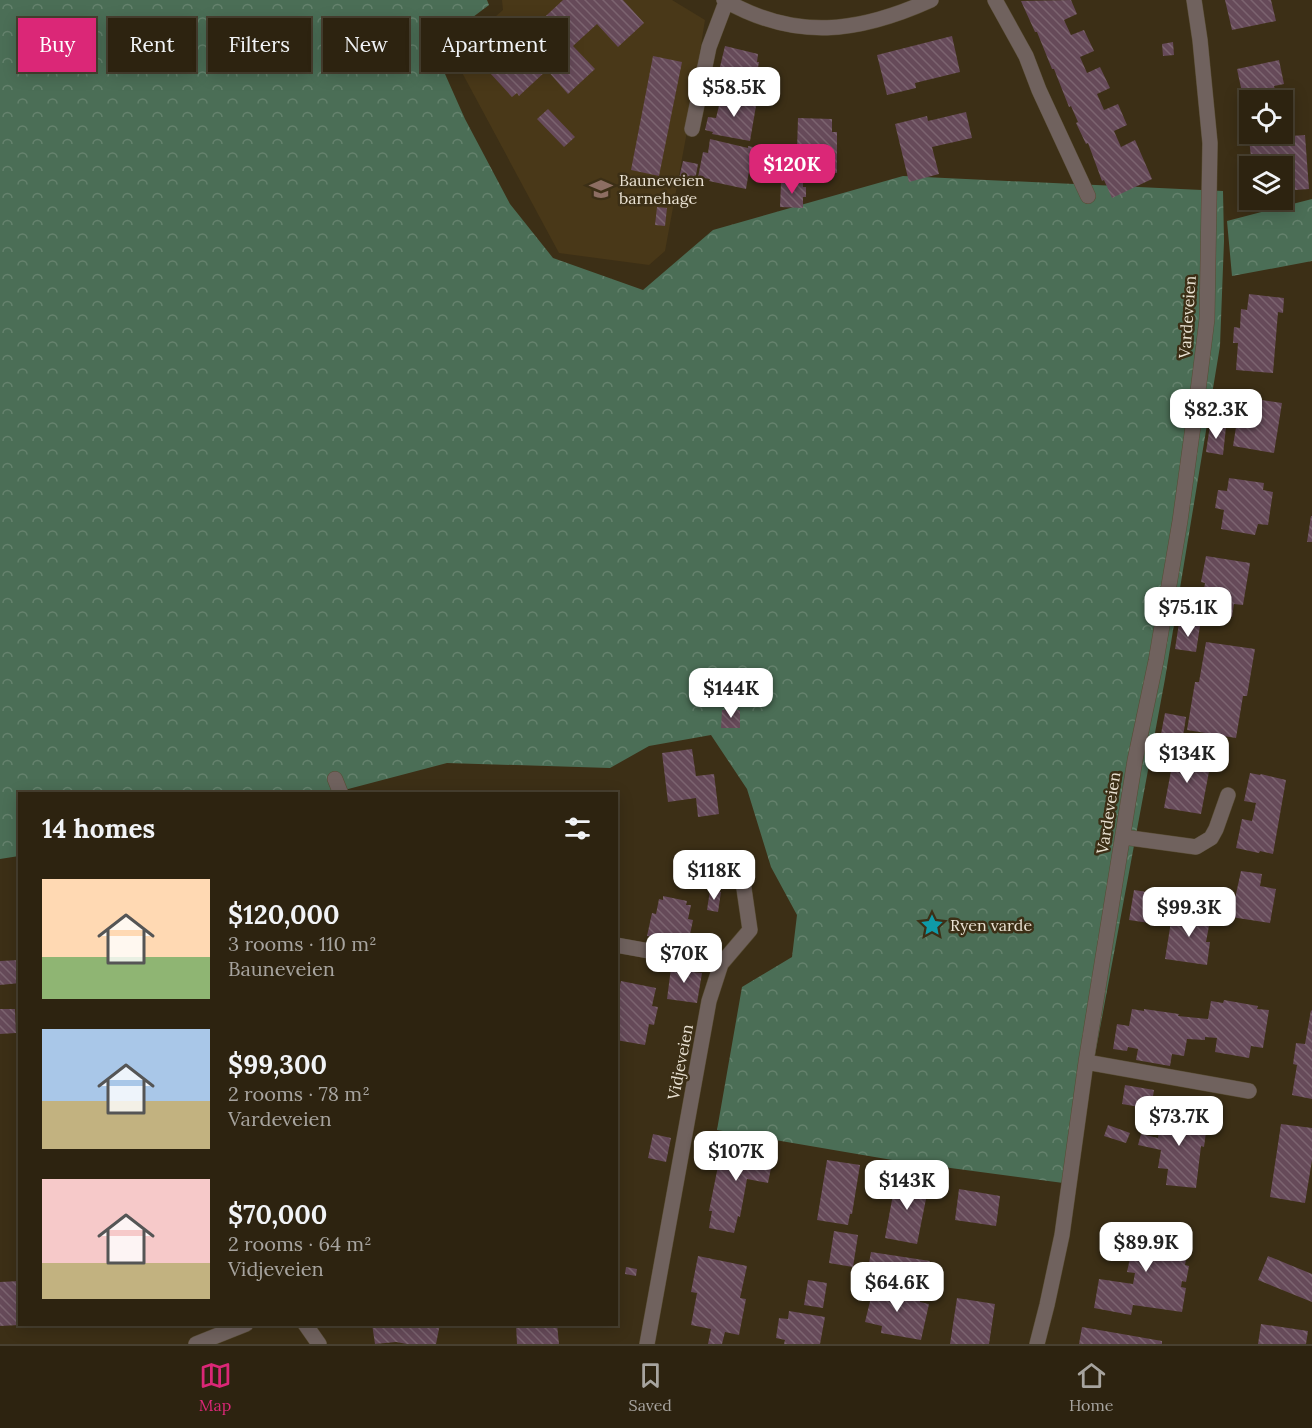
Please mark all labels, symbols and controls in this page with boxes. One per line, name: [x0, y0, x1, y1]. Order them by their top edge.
chip: Buy: [18, 18, 96, 72]
chip: Rent: [108, 18, 196, 72]
chip: Filters: [208, 18, 311, 72]
chip: New: [323, 18, 409, 72]
chip: Apartment: [421, 18, 568, 72]
pin: $58.5K: [685, 67, 783, 118]
text: $58.5K: [702, 74, 766, 99]
map controls: [1239, 90, 1293, 210]
button: locate: [1239, 90, 1293, 144]
pin: $120K: [750, 144, 834, 195]
text: $120K: [763, 151, 821, 176]
button: layers: [1239, 156, 1293, 210]
place label: Bauneveien barnehage: [619, 170, 705, 208]
school or university icon: Bauneveien barnehage: [588, 176, 614, 202]
street label: Vardeveien: [1174, 275, 1200, 360]
pin: $82.3K: [1167, 389, 1265, 440]
text: $82.3K: [1184, 396, 1248, 421]
pin: $75.1K: [1139, 587, 1237, 638]
text: $75.1K: [1159, 594, 1217, 619]
pin: $144K: [689, 668, 773, 719]
text: $144K: [703, 675, 759, 700]
pin: $134K: [1145, 733, 1229, 784]
text: $134K: [1159, 740, 1215, 765]
street label: Vardeveien: [1091, 770, 1124, 856]
text: 14 homes: [42, 812, 155, 845]
icon: filters: [561, 812, 594, 845]
pin: $118K: [672, 850, 756, 901]
text: $118K: [687, 857, 741, 882]
pin: $99.3K: [1140, 887, 1238, 938]
text: $99.3K: [1157, 894, 1221, 919]
text: $120,000: [228, 898, 340, 931]
icon: home: [90, 903, 162, 975]
place icon: Ryen varde: [919, 912, 945, 938]
place label: Ryen varde: [950, 915, 1032, 935]
text: 3 rooms · 110 m²: [228, 931, 377, 956]
pin: $70K: [648, 933, 720, 984]
text: $70K: [660, 940, 708, 965]
text: Bauneveien: [228, 956, 335, 981]
street label: Vidjeveien: [663, 1022, 697, 1102]
text: $99,300: [228, 1048, 327, 1081]
icon: home: [90, 1053, 162, 1125]
text: 2 rooms · 78 m²: [228, 1081, 370, 1106]
pin: $73.7K: [1130, 1096, 1228, 1147]
text: $73.7K: [1149, 1103, 1209, 1128]
text: Vardeveien: [228, 1106, 332, 1131]
pin: $107K: [694, 1131, 778, 1182]
text: $107K: [708, 1138, 764, 1163]
pin: $143K: [865, 1160, 949, 1211]
text: $143K: [879, 1167, 935, 1192]
text: $70,000: [228, 1198, 327, 1231]
icon: home: [90, 1203, 162, 1275]
pin: $89.9K: [1097, 1222, 1195, 1273]
text: $89.9K: [1114, 1229, 1178, 1254]
text: 2 rooms · 64 m²: [228, 1231, 372, 1256]
text: Vidjeveien: [228, 1256, 324, 1281]
pin: $64.6K: [848, 1262, 946, 1313]
text: $64.6K: [865, 1269, 929, 1294]
tab: Map: [199, 1359, 232, 1415]
tab: Saved: [629, 1359, 672, 1415]
tab: Home: [1069, 1359, 1113, 1415]

